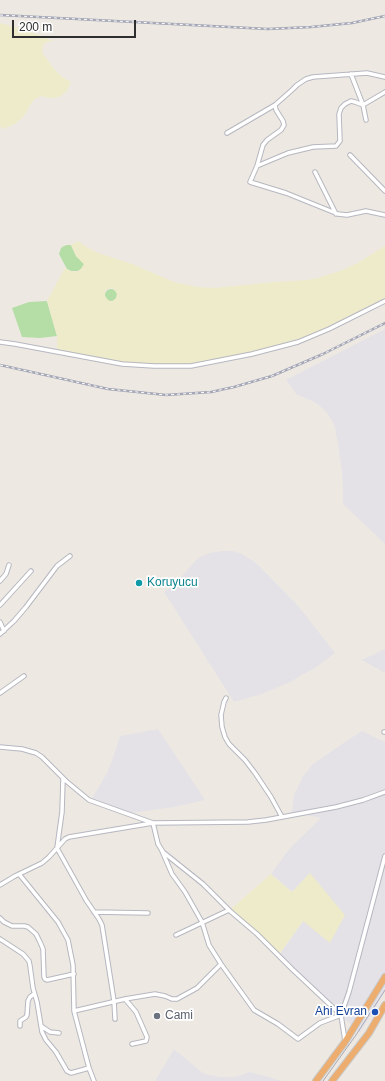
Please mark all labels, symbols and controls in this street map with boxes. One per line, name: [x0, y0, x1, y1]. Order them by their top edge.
scale bar: [14, 12, 138, 38]
text: 200 m: [19, 20, 52, 34]
place label: Koruyucu: [147, 576, 198, 590]
marker: Koruyucu: [134, 578, 144, 588]
place label: Ahi Evran: [315, 1005, 367, 1019]
marker: Ahi Evran: [370, 1007, 380, 1017]
place label: Cami: [165, 1009, 193, 1023]
marker: Cami: [152, 1011, 162, 1021]

